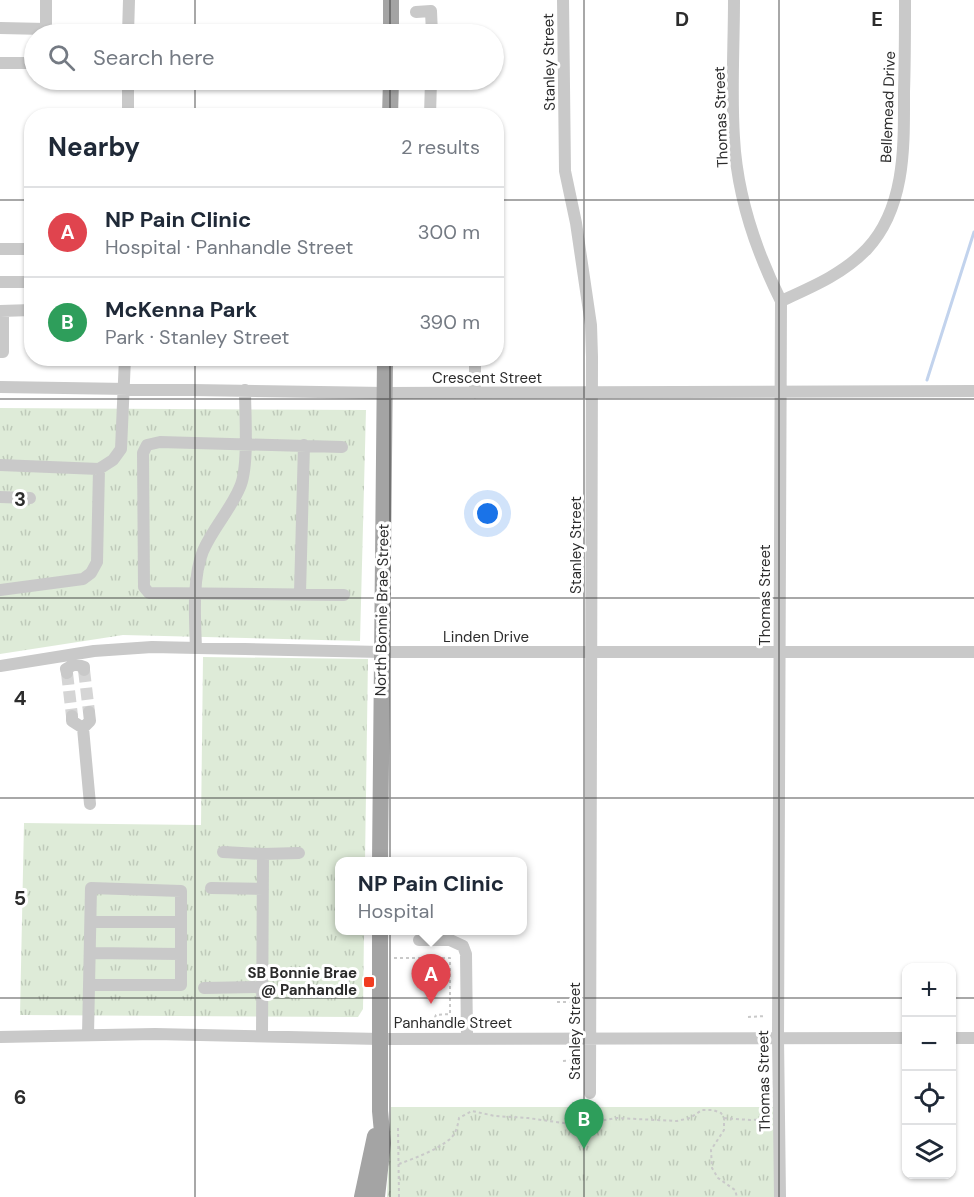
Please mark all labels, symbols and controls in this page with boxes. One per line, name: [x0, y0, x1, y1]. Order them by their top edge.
text: D: [675, 6, 689, 32]
text: E: [871, 6, 883, 32]
street label: Stanley Street: [538, 13, 560, 111]
search box: [24, 24, 504, 90]
icon: search: [45, 41, 78, 74]
text: Search here: [93, 43, 214, 72]
street label: Bellemead Drive: [876, 51, 900, 163]
street label: Thomas Street: [709, 66, 733, 168]
text: Nearby: [48, 130, 140, 164]
text: 2 results: [401, 134, 480, 160]
text: NP Pain Clinic: [105, 205, 251, 234]
text: A: [60, 219, 75, 245]
text: 300 m: [418, 219, 480, 245]
text: Hospital · Panhandle Street: [105, 234, 353, 260]
text: McKenna Park: [105, 295, 257, 324]
text: B: [61, 309, 74, 335]
text: 390 m: [419, 309, 480, 335]
text: Park · Stanley Street: [105, 324, 289, 350]
street label: Crescent Street: [432, 368, 542, 388]
text: 3: [14, 486, 26, 512]
street label: Stanley Street: [566, 496, 586, 594]
your location: [473, 499, 502, 528]
street label: North Bonnie Brae Street: [370, 524, 394, 696]
street label: Thomas Street: [755, 544, 775, 646]
street label: Linden Drive: [443, 627, 529, 647]
text: 4: [14, 685, 27, 711]
popup: [335, 857, 527, 935]
text: NP Pain Clinic: [358, 869, 504, 898]
text: 5: [14, 885, 26, 911]
text: Hospital: [358, 898, 434, 924]
pin: A: [412, 954, 450, 1004]
place label: SB Bonnie Brae @ Panhandle: [247, 963, 357, 1000]
map controls: [902, 963, 956, 1179]
button: +: [902, 963, 956, 1017]
marker: SB Bonnie Brae @ Panhandle: [362, 975, 376, 989]
street label: Stanley Street: [565, 982, 585, 1080]
street label: Panhandle Street: [394, 1013, 512, 1033]
button: −: [902, 1017, 956, 1071]
street label: Thomas Street: [753, 1030, 775, 1132]
button: locate: [902, 1071, 956, 1125]
text: 6: [14, 1084, 26, 1110]
pin: B: [564, 1100, 604, 1149]
button: layers: [902, 1125, 956, 1179]

